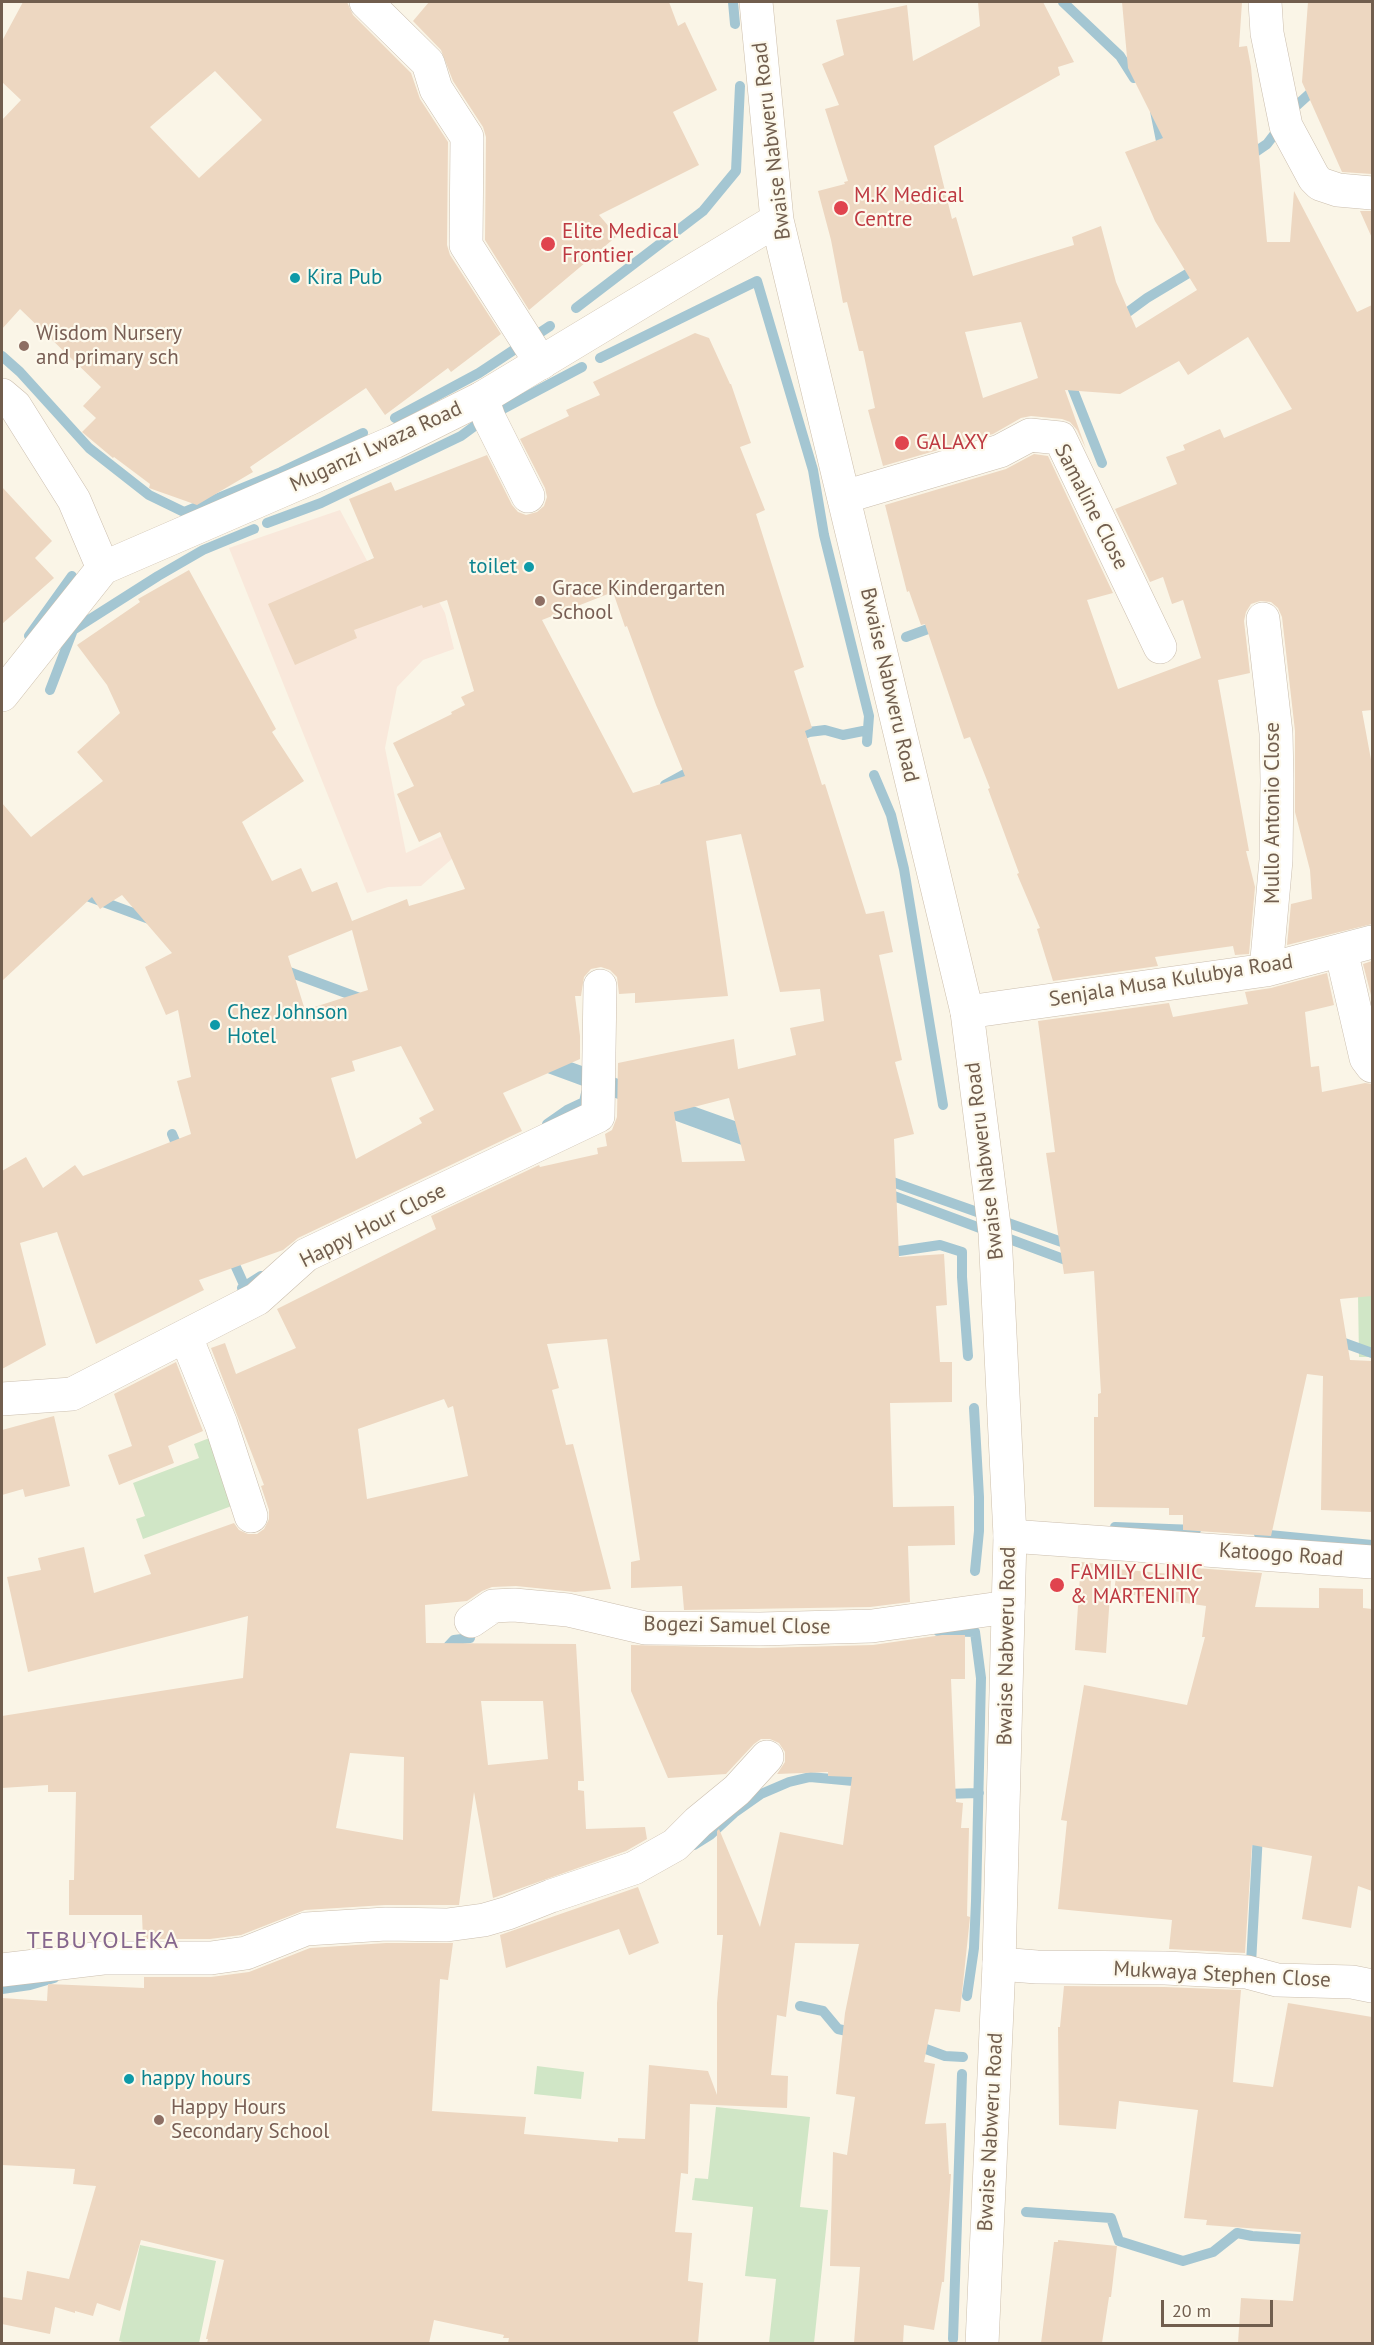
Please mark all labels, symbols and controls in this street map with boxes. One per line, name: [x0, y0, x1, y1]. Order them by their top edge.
street label: Bwaise Nabweru Road: [747, 41, 797, 241]
place label: M.K Medical Centre: [854, 183, 964, 233]
marker: M.K Medical Centre: [832, 199, 850, 217]
place label: Elite Medical Frontier: [562, 219, 678, 269]
marker: Elite Medical Frontier: [539, 235, 557, 253]
place label: Kira Pub: [307, 265, 382, 291]
marker: Kira Pub: [288, 271, 302, 285]
place label: Wisdom Nursery and primary sch: [36, 321, 182, 371]
marker: Wisdom Nursery and primary sch: [17, 339, 31, 353]
street label: Muganzi Lwaza Road: [286, 396, 466, 498]
place label: GALAXY: [916, 430, 988, 456]
marker: GALAXY: [893, 434, 911, 452]
street label: Samaline Close: [1049, 440, 1133, 574]
place label: toilet: [469, 554, 517, 580]
marker: toilet: [522, 560, 536, 574]
place label: Grace Kindergarten School: [552, 576, 725, 626]
street label: Bwaise Nabweru Road: [854, 585, 924, 785]
marker: Grace Kindergarten School: [533, 594, 547, 608]
street label: Mullo Antonio Close: [1260, 722, 1286, 904]
street label: Senjala Musa Kulubya Road: [1047, 949, 1295, 1013]
place label: Chez Johnson Hotel: [227, 1000, 348, 1050]
marker: Chez Johnson Hotel: [208, 1018, 222, 1032]
street label: Bwaise Nabweru Road: [960, 1061, 1010, 1261]
street label: Happy Hour Close: [296, 1178, 450, 1274]
street label: Katoogo Road: [1218, 1538, 1344, 1572]
street label: Bwaise Nabweru Road: [993, 1546, 1021, 1746]
place label: FAMILY CLINIC & MARTENITY: [1070, 1560, 1203, 1610]
marker: FAMILY CLINIC & MARTENITY: [1048, 1576, 1066, 1594]
street label: Bogezi Samuel Close: [643, 1612, 831, 1640]
district label: TEBUYOLEKA: [27, 1927, 179, 1955]
street label: Mukwaya Stephen Close: [1113, 1957, 1331, 1993]
street label: Bwaise Nabweru Road: [973, 2032, 1009, 2232]
place label: happy hours: [141, 2066, 251, 2092]
marker: happy hours: [122, 2072, 136, 2086]
place label: Happy Hours Secondary School: [171, 2095, 329, 2145]
marker: Happy Hours Secondary School: [152, 2113, 166, 2127]
scale bar: [1164, 2288, 1276, 2326]
text: 20 m: [1172, 2299, 1211, 2322]

